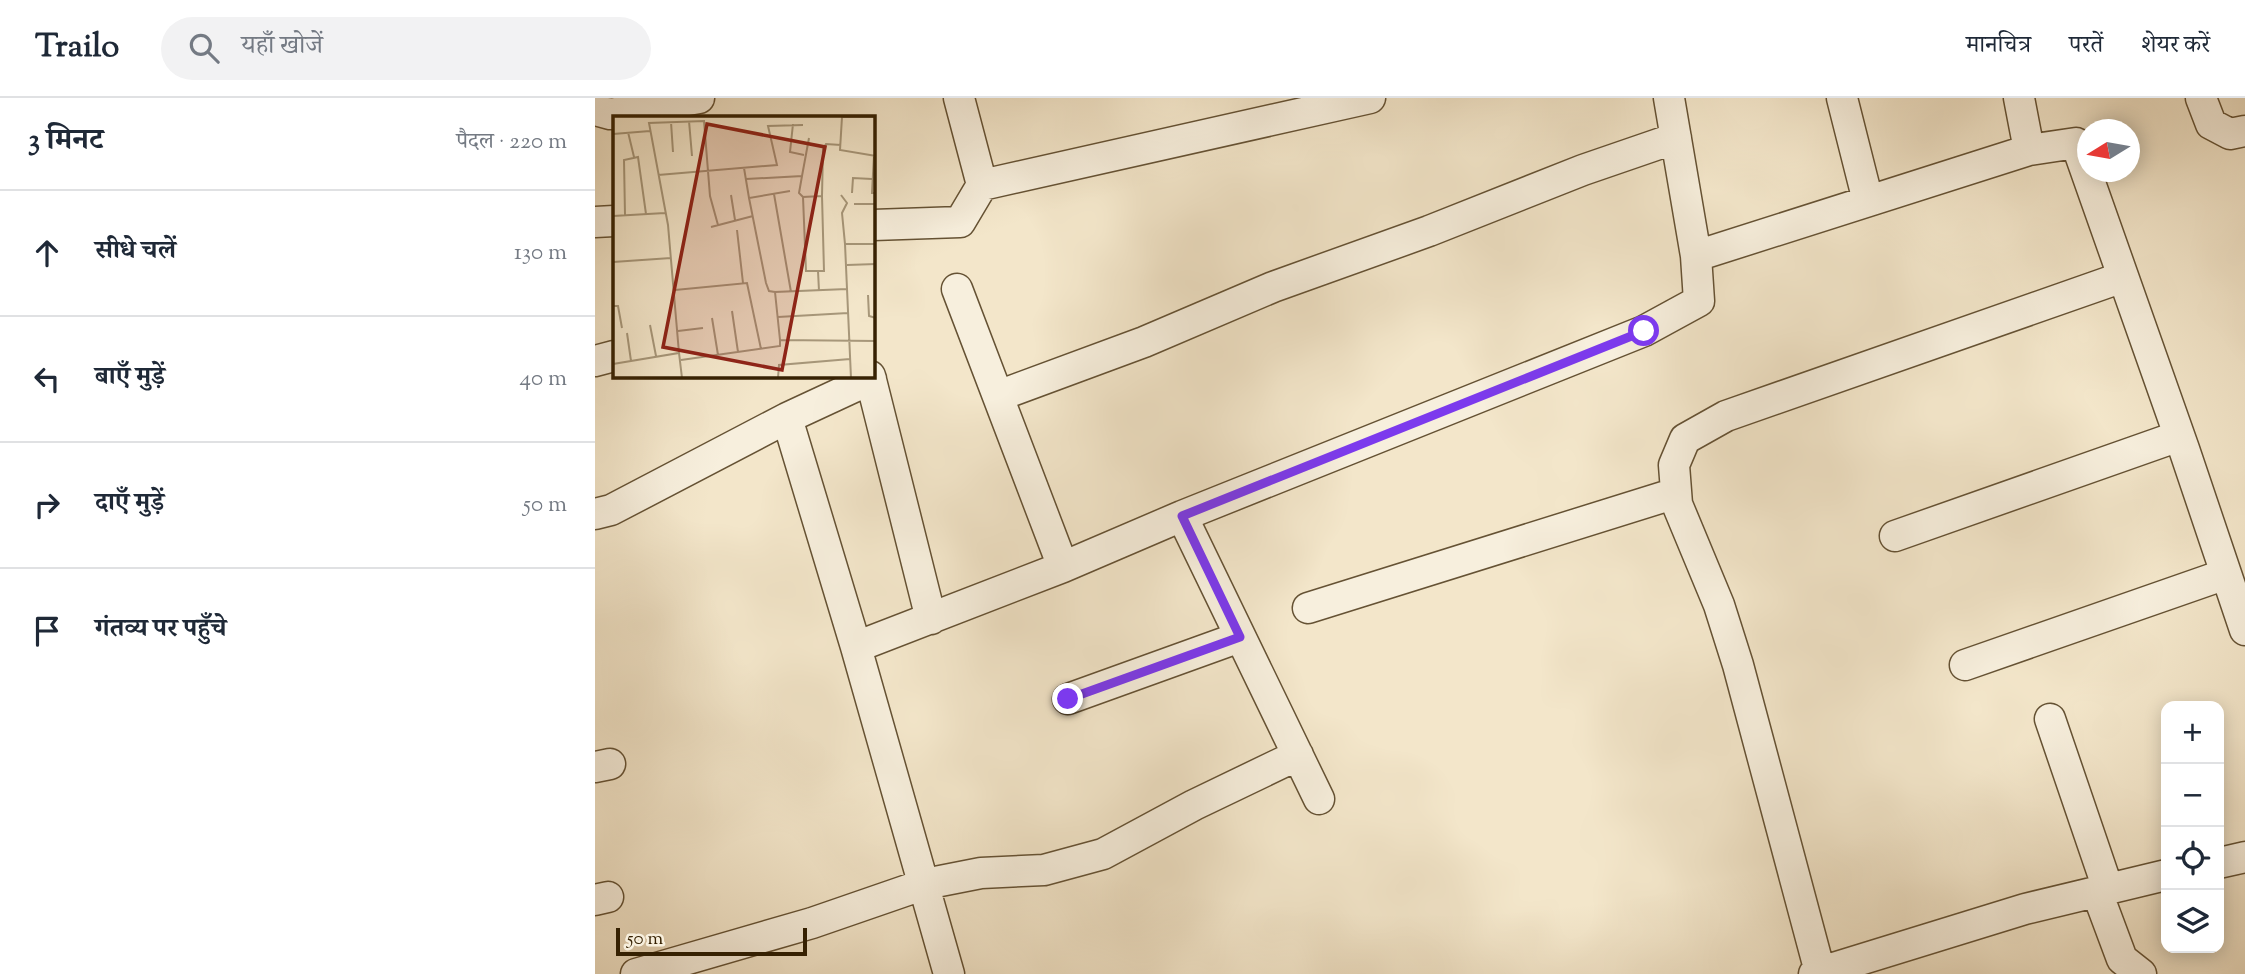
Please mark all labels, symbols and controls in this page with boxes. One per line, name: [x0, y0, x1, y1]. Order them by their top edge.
search box: [161, 17, 651, 80]
text: Trailo: [35, 24, 119, 72]
text: यहाँ खोजें: [241, 28, 323, 65]
icon: search: [185, 29, 223, 67]
text: मानचित्र: [1966, 29, 2031, 63]
text: परतें: [2069, 29, 2103, 63]
text: शेयर करें: [2141, 29, 2210, 63]
inset map: [613, 116, 875, 378]
north arrow: [2077, 119, 2140, 182]
text: 3 मिनट: [28, 120, 103, 163]
text: पैदल · 220 m: [456, 126, 567, 159]
text: सीधे चलें: [95, 233, 176, 270]
icon: ahead: [28, 234, 66, 272]
text: 130 m: [514, 237, 567, 270]
route start: [1628, 315, 1659, 346]
text: बाएँ मुड़ें: [95, 359, 165, 396]
icon: left: [28, 360, 66, 398]
text: 40 m: [520, 363, 567, 396]
text: दाएँ मुड़ें: [95, 485, 164, 522]
icon: right: [28, 486, 66, 524]
text: 50 m: [523, 489, 567, 522]
text: गंतव्य पर पहुँचे: [95, 611, 226, 648]
icon: arrive: [28, 612, 66, 650]
route end: [1052, 683, 1083, 714]
map controls: [2161, 701, 2224, 953]
button: +: [2161, 701, 2224, 764]
button: −: [2161, 764, 2224, 827]
button: locate: [2161, 827, 2224, 890]
button: layers: [2161, 890, 2224, 953]
scale bar: [616, 925, 807, 957]
text: 50 m: [627, 926, 663, 953]

